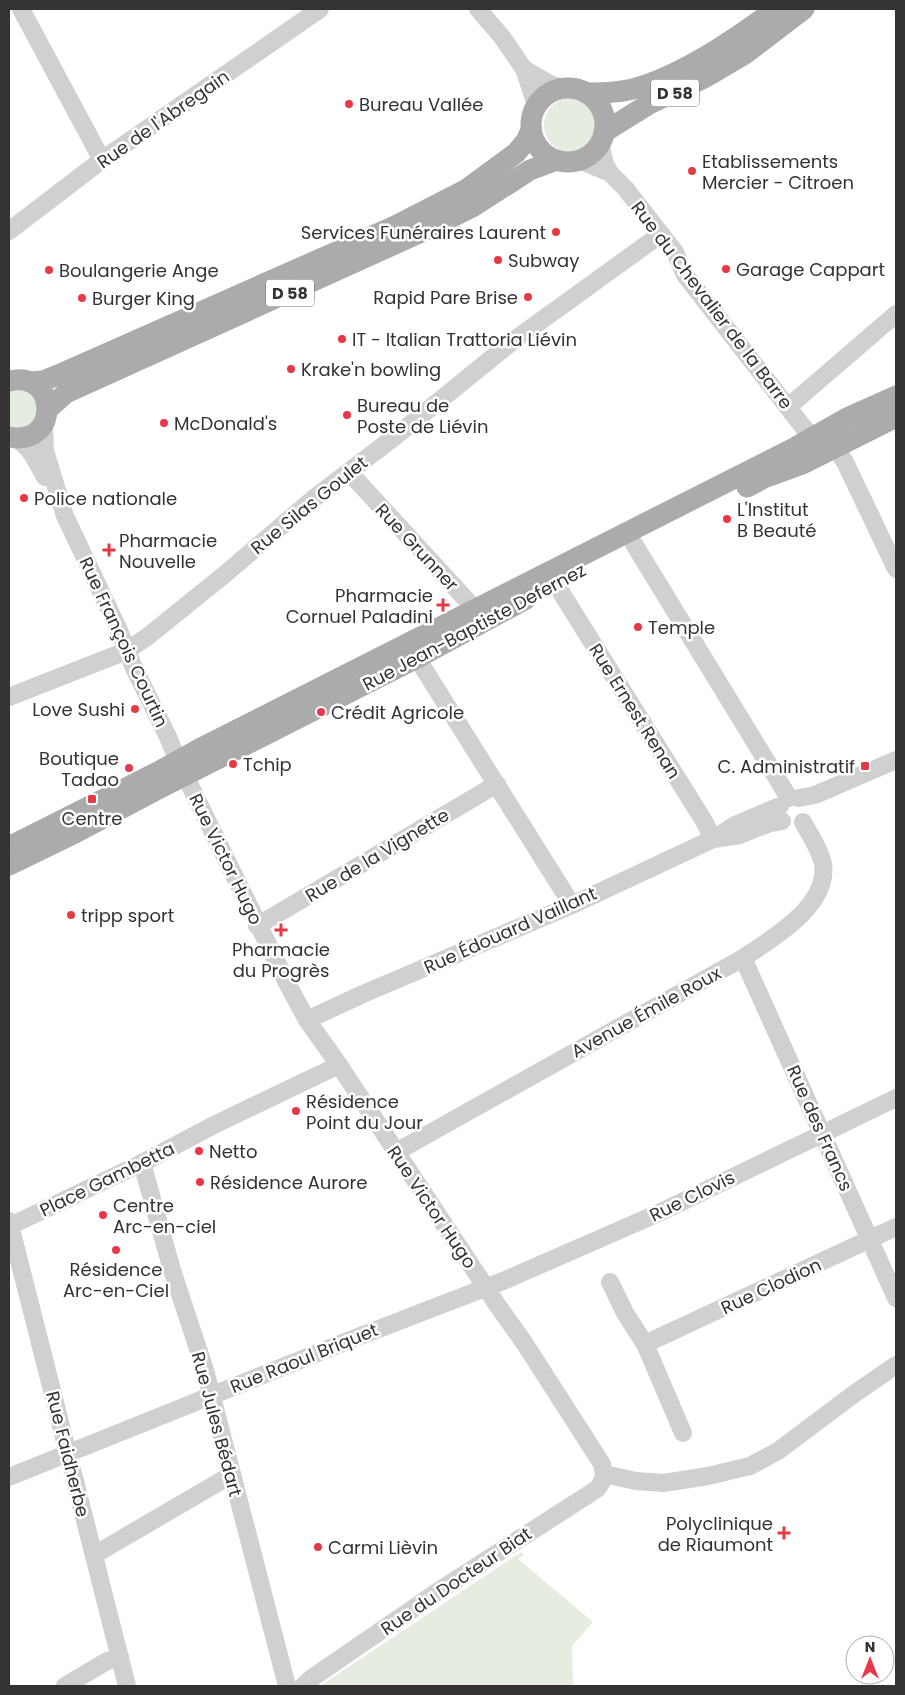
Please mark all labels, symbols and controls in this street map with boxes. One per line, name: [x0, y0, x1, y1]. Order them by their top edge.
street label: Rue de l'Abregain: [92, 64, 234, 174]
road number: D 58: [651, 80, 699, 106]
place label: Bureau Vallée: [359, 92, 483, 117]
marker: Bureau Vallée: [343, 98, 355, 110]
place label: Etablissements Mercier - Citroen: [702, 149, 854, 195]
marker: Etablissements Mercier - Citroen: [686, 165, 698, 177]
street label: Rue du Chevalier de la Barre: [625, 196, 799, 414]
place label: Services Funéraires Laurent: [301, 220, 546, 245]
marker: Services Funéraires Laurent: [550, 226, 562, 238]
place label: Subway: [508, 248, 579, 273]
marker: Subway: [492, 254, 504, 266]
place label: Garage Cappart: [736, 257, 885, 282]
place label: Boulangerie Ange: [59, 258, 219, 283]
marker: Garage Cappart: [720, 263, 732, 275]
marker: Boulangerie Ange: [43, 264, 55, 276]
road number: D 58: [266, 280, 314, 306]
place label: Rapid Pare Brise: [373, 285, 518, 310]
place label: Burger King: [92, 286, 195, 311]
marker: Rapid Pare Brise: [522, 291, 534, 303]
marker: Burger King: [76, 292, 88, 304]
place label: IT - Italian Trattoria Liévin: [352, 327, 577, 352]
marker: IT - Italian Trattoria Liévin: [336, 333, 348, 345]
place label: Krake'n bowling: [301, 357, 441, 382]
marker: Krake'n bowling: [285, 363, 297, 375]
place label: Bureau de Poste de Liévin: [357, 393, 488, 439]
marker: Bureau de Poste de Liévin: [341, 409, 353, 421]
place label: McDonald's: [174, 411, 277, 436]
marker: McDonald's: [158, 417, 170, 429]
street label: Rue Silas Goulet: [245, 450, 373, 560]
place label: Police nationale: [34, 486, 177, 511]
marker: Police nationale: [18, 492, 30, 504]
place label: L'Institut B Beauté: [737, 497, 816, 543]
street label: Rue Grunner: [370, 498, 464, 597]
marker: L'Institut B Beauté: [721, 513, 733, 525]
place label: Pharmacie Nouvelle: [119, 528, 217, 574]
marker: Pharmacie Nouvelle: [103, 544, 115, 556]
street label: Rue François Courtin: [74, 553, 174, 731]
street label: Rue Jean-Baptiste Defernez: [358, 557, 590, 697]
place label: Pharmacie Cornuel Paladini: [286, 583, 433, 629]
marker: Pharmacie Cornuel Paladini: [437, 599, 449, 611]
place label: Temple: [648, 615, 715, 640]
marker: Temple: [632, 621, 644, 633]
street label: Rue Ernest Renan: [583, 639, 687, 783]
place label: Love Sushi: [32, 697, 125, 722]
place label: Crédit Agricole: [331, 700, 464, 725]
marker: Love Sushi: [129, 703, 141, 715]
marker: Crédit Agricole: [315, 706, 327, 718]
place label: Boutique Tadao: [39, 746, 119, 792]
place label: Tchip: [243, 752, 292, 777]
place label: C. Administratif: [718, 754, 855, 779]
marker: Tchip: [227, 758, 239, 770]
marker: C. Administratif: [859, 760, 871, 772]
marker: Boutique Tadao: [123, 762, 135, 774]
street label: Rue Victor Hugo: [183, 789, 269, 929]
marker: Centre: [86, 793, 98, 805]
street label: Rue de la Vignette: [300, 802, 454, 908]
place label: Centre: [61, 806, 123, 831]
street label: Rue Édouard Vaillant: [420, 881, 600, 979]
place label: tripp sport: [81, 903, 174, 928]
marker: tripp sport: [65, 909, 77, 921]
marker: Pharmacie du Progrès: [275, 924, 287, 936]
place label: Pharmacie du Progrès: [232, 937, 330, 983]
street label: Avenue Émile Roux: [567, 960, 726, 1064]
street label: Rue des Francs: [781, 1061, 859, 1195]
place label: Résidence Point du Jour: [306, 1089, 423, 1135]
marker: Résidence Point du Jour: [290, 1105, 302, 1117]
street label: Place Gambetta: [35, 1135, 179, 1223]
place label: Netto: [209, 1139, 257, 1164]
street label: Rue Victor Hugo: [382, 1141, 482, 1273]
marker: Netto: [193, 1145, 205, 1157]
street label: Rue Clovis: [645, 1165, 739, 1227]
place label: Résidence Aurore: [210, 1170, 367, 1195]
marker: Résidence Aurore: [194, 1176, 206, 1188]
place label: Centre Arc-en-ciel: [113, 1193, 216, 1239]
marker: Centre Arc-en-ciel: [97, 1209, 109, 1221]
marker: Résidence Arc-en-Ciel: [110, 1244, 122, 1256]
street label: Rue Clodion: [717, 1252, 825, 1320]
place label: Résidence Arc-en-Ciel: [63, 1257, 169, 1303]
street label: Rue Raoul Briquet: [226, 1317, 382, 1399]
street label: Rue Jules Bédart: [186, 1349, 248, 1499]
street label: Rue Faidherbe: [40, 1388, 96, 1520]
place label: Polyclinique de Riaumont: [658, 1511, 773, 1557]
street label: Rue du Docteur Biat: [376, 1521, 536, 1641]
marker: Polyclinique de Riaumont: [777, 1526, 791, 1540]
place label: Carmi Lièvin: [328, 1535, 438, 1560]
marker: Carmi Lièvin: [312, 1541, 324, 1553]
north arrow: [845, 1635, 895, 1685]
text: N: [865, 1637, 875, 1657]

